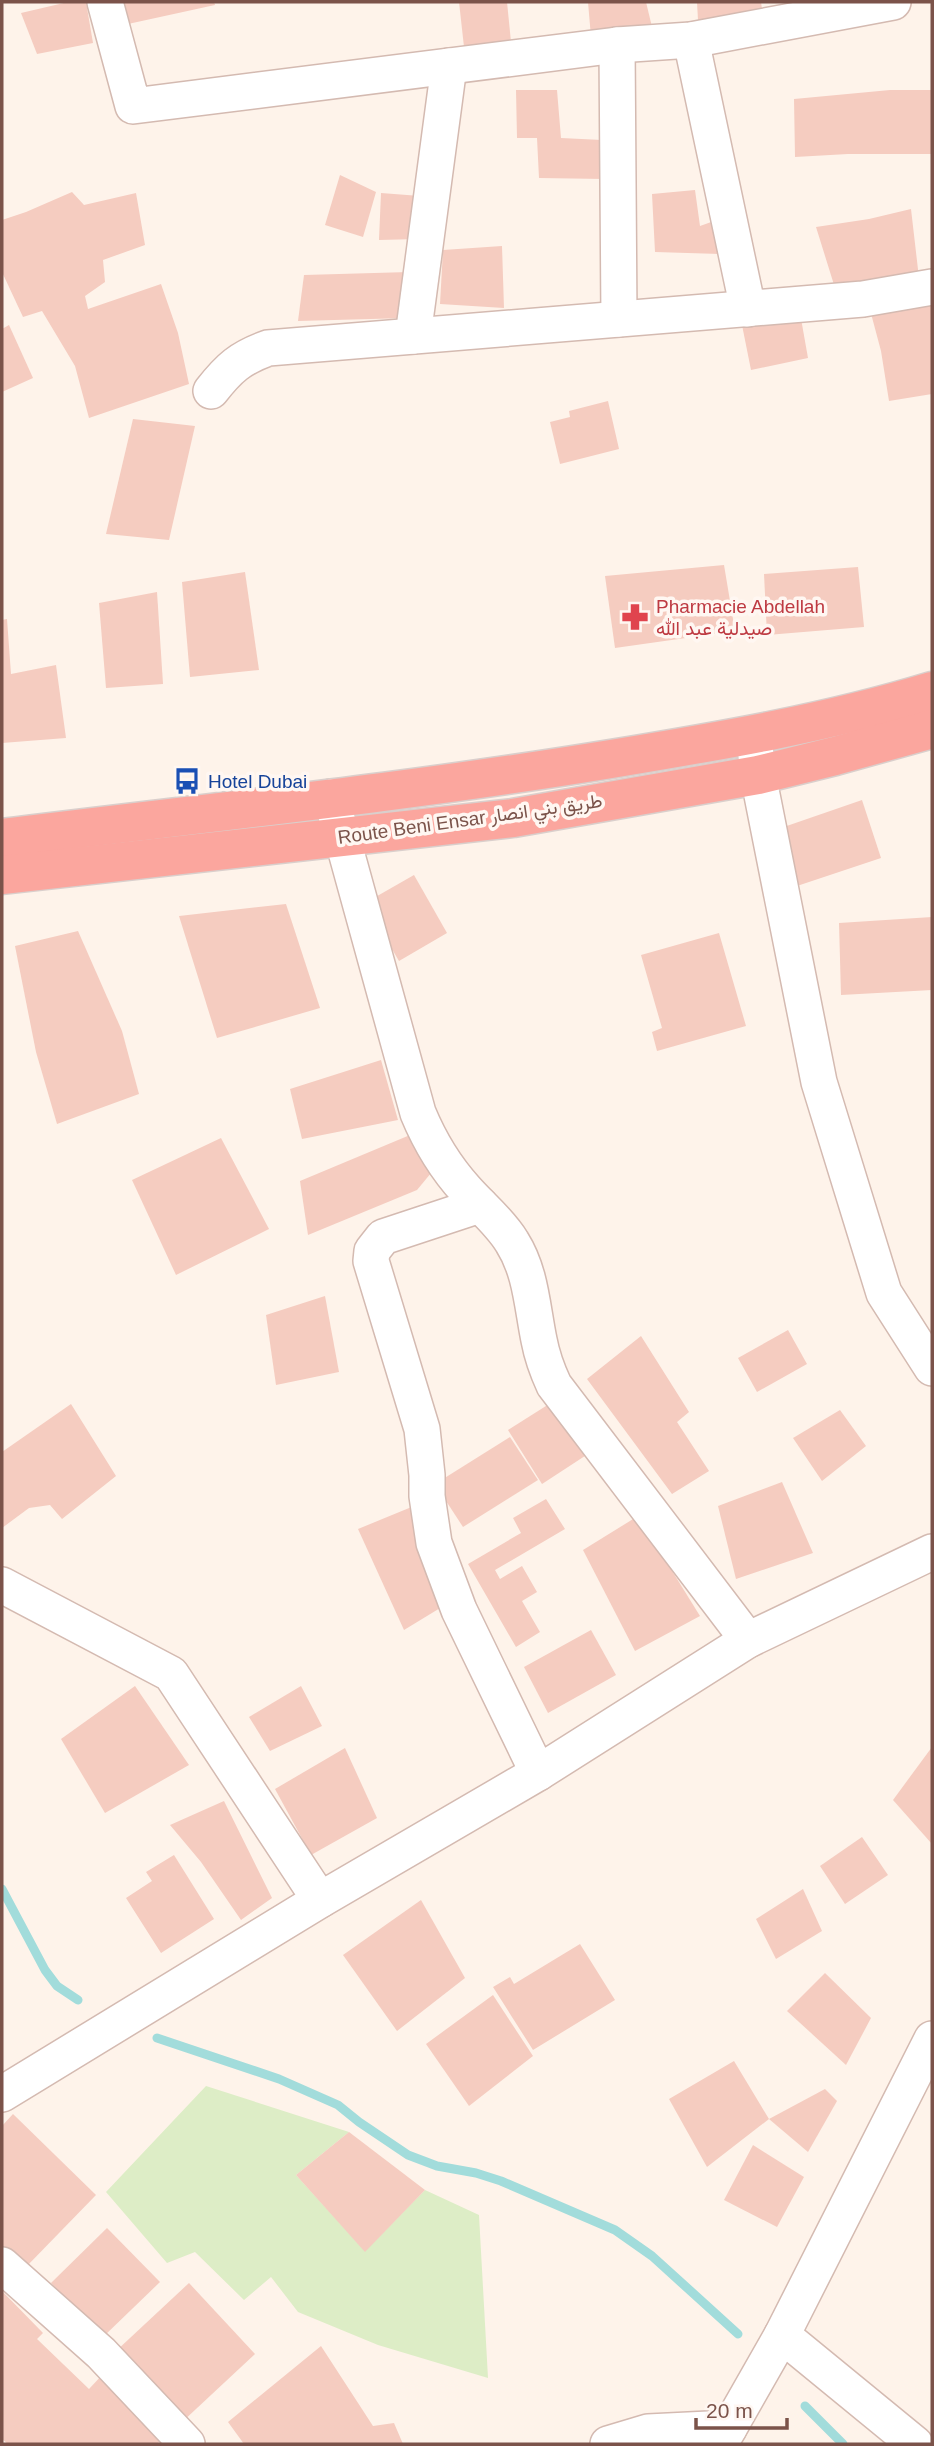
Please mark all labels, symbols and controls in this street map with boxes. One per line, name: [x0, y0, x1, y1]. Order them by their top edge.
place label: Pharmacie Abdellah صيدلية عبد الله: [656, 596, 825, 640]
pharmacy icon: Pharmacie Abdellah صيدلية عبد الله: [620, 602, 650, 632]
bus stop icon: Hotel Dubai: [172, 766, 202, 796]
place label: Hotel Dubai: [208, 771, 307, 792]
street label: Route Beni Ensar طريق بني انصار: [336, 790, 604, 853]
scale bar: [696, 2386, 787, 2430]
text: 20 m: [706, 2399, 753, 2422]

